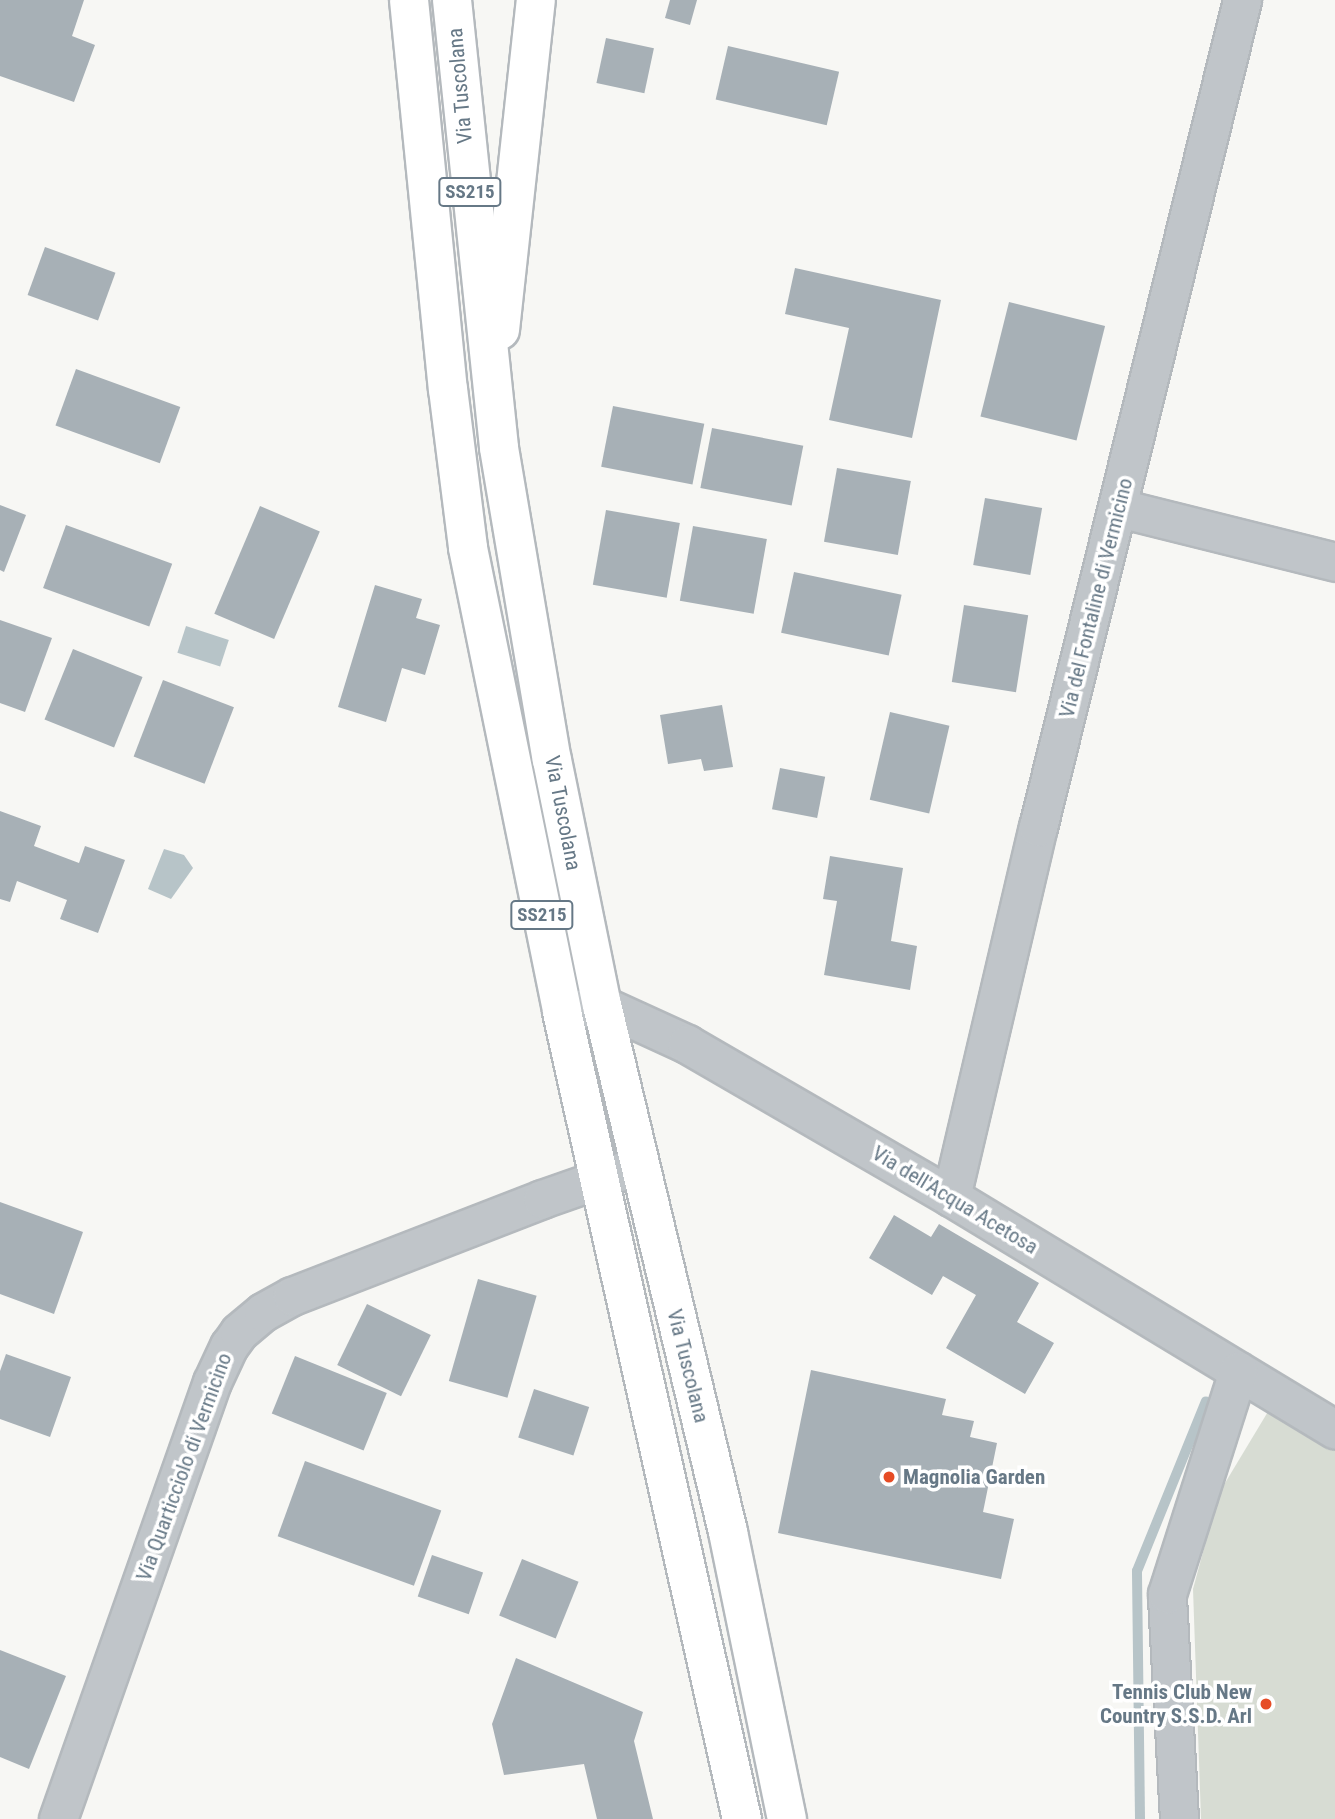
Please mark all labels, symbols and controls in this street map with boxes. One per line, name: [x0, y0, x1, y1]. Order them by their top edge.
street label: Via Tuscolana: [442, 27, 478, 145]
road number: SS215: [437, 176, 503, 208]
street label: Via del Fontaline di Vermicino: [1054, 476, 1138, 720]
street label: Via Tuscolana: [540, 753, 586, 873]
road number: SS215: [509, 900, 575, 931]
street label: Via dell'Acqua Acetosa: [868, 1141, 1042, 1259]
street label: Via Tuscolana: [662, 1306, 714, 1426]
street label: Via Quarticciolo di Vermicino: [131, 1350, 237, 1584]
place label: Magnolia Garden: [903, 1464, 1045, 1490]
marker: Magnolia Garden: [881, 1469, 897, 1485]
place label: Tennis Club New Country S.S.D. Arl: [1100, 1679, 1252, 1729]
marker: Tennis Club New Country S.S.D. Arl: [1258, 1696, 1274, 1712]

